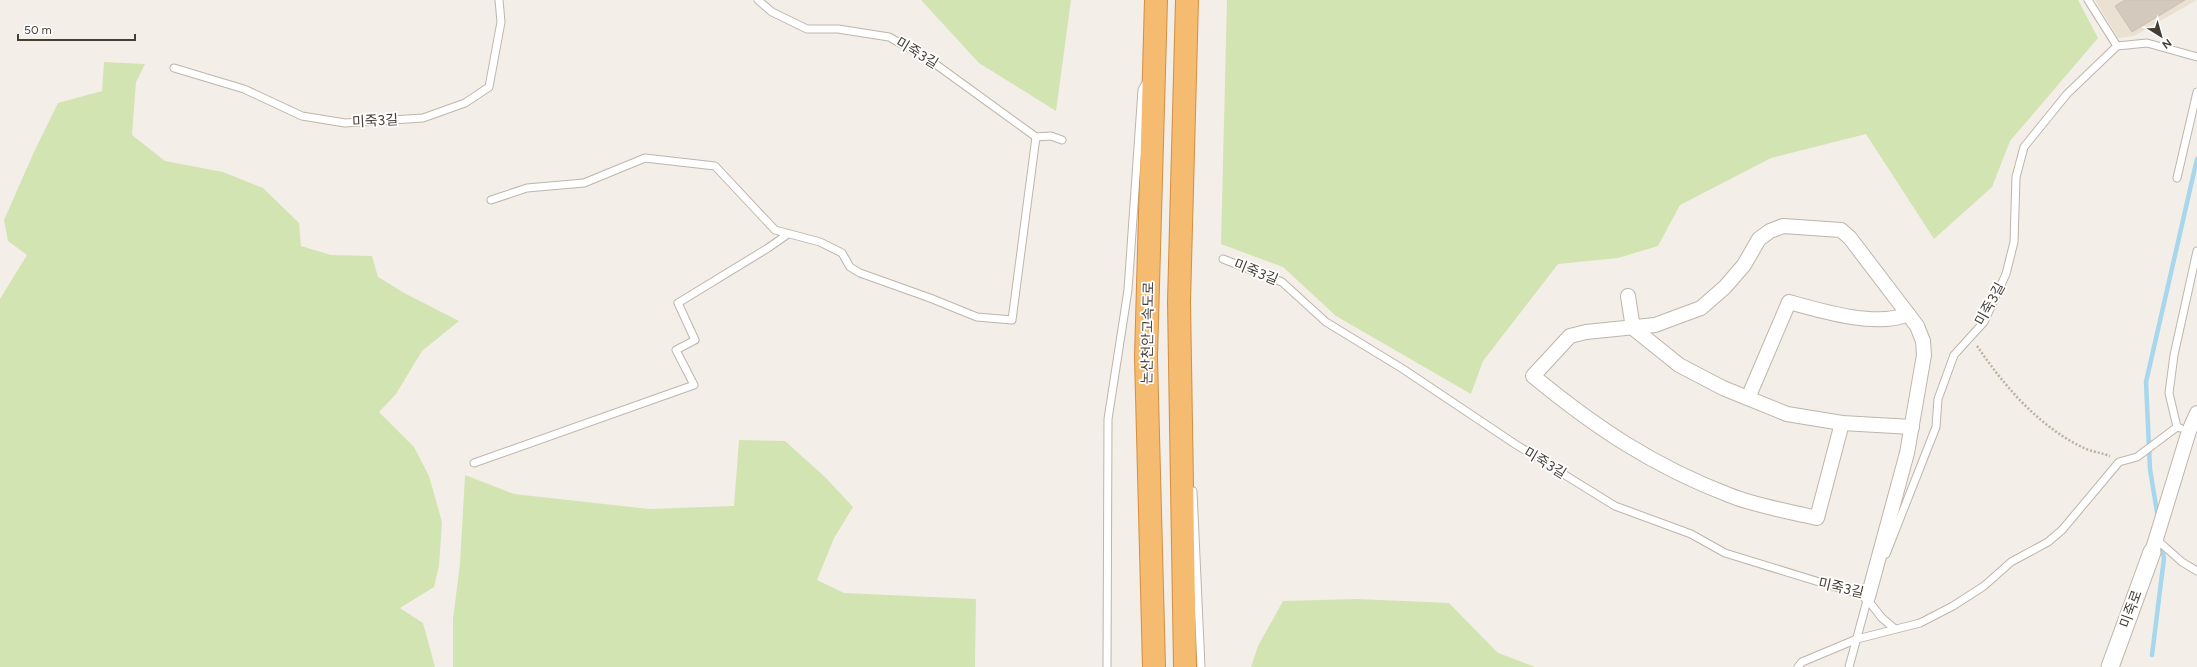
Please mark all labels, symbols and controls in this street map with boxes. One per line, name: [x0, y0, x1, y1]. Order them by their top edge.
scale bar: [18, 16, 135, 42]
north arrow: [2141, 16, 2181, 56]
text: 50 m: [24, 23, 52, 37]
street label: 미죽3길: [893, 34, 941, 72]
text: N: [2159, 36, 2174, 51]
street label: 미죽3길: [351, 111, 399, 131]
street label: 미죽3길: [1231, 255, 1281, 289]
street label: 미죽3길: [1971, 280, 2009, 328]
street label: 논산천안고속도로: [1139, 281, 1157, 385]
street label: 미죽3길: [1521, 444, 1569, 482]
street label: 미죽3길: [1817, 575, 1865, 601]
street label: 미죽로: [2116, 588, 2146, 630]

